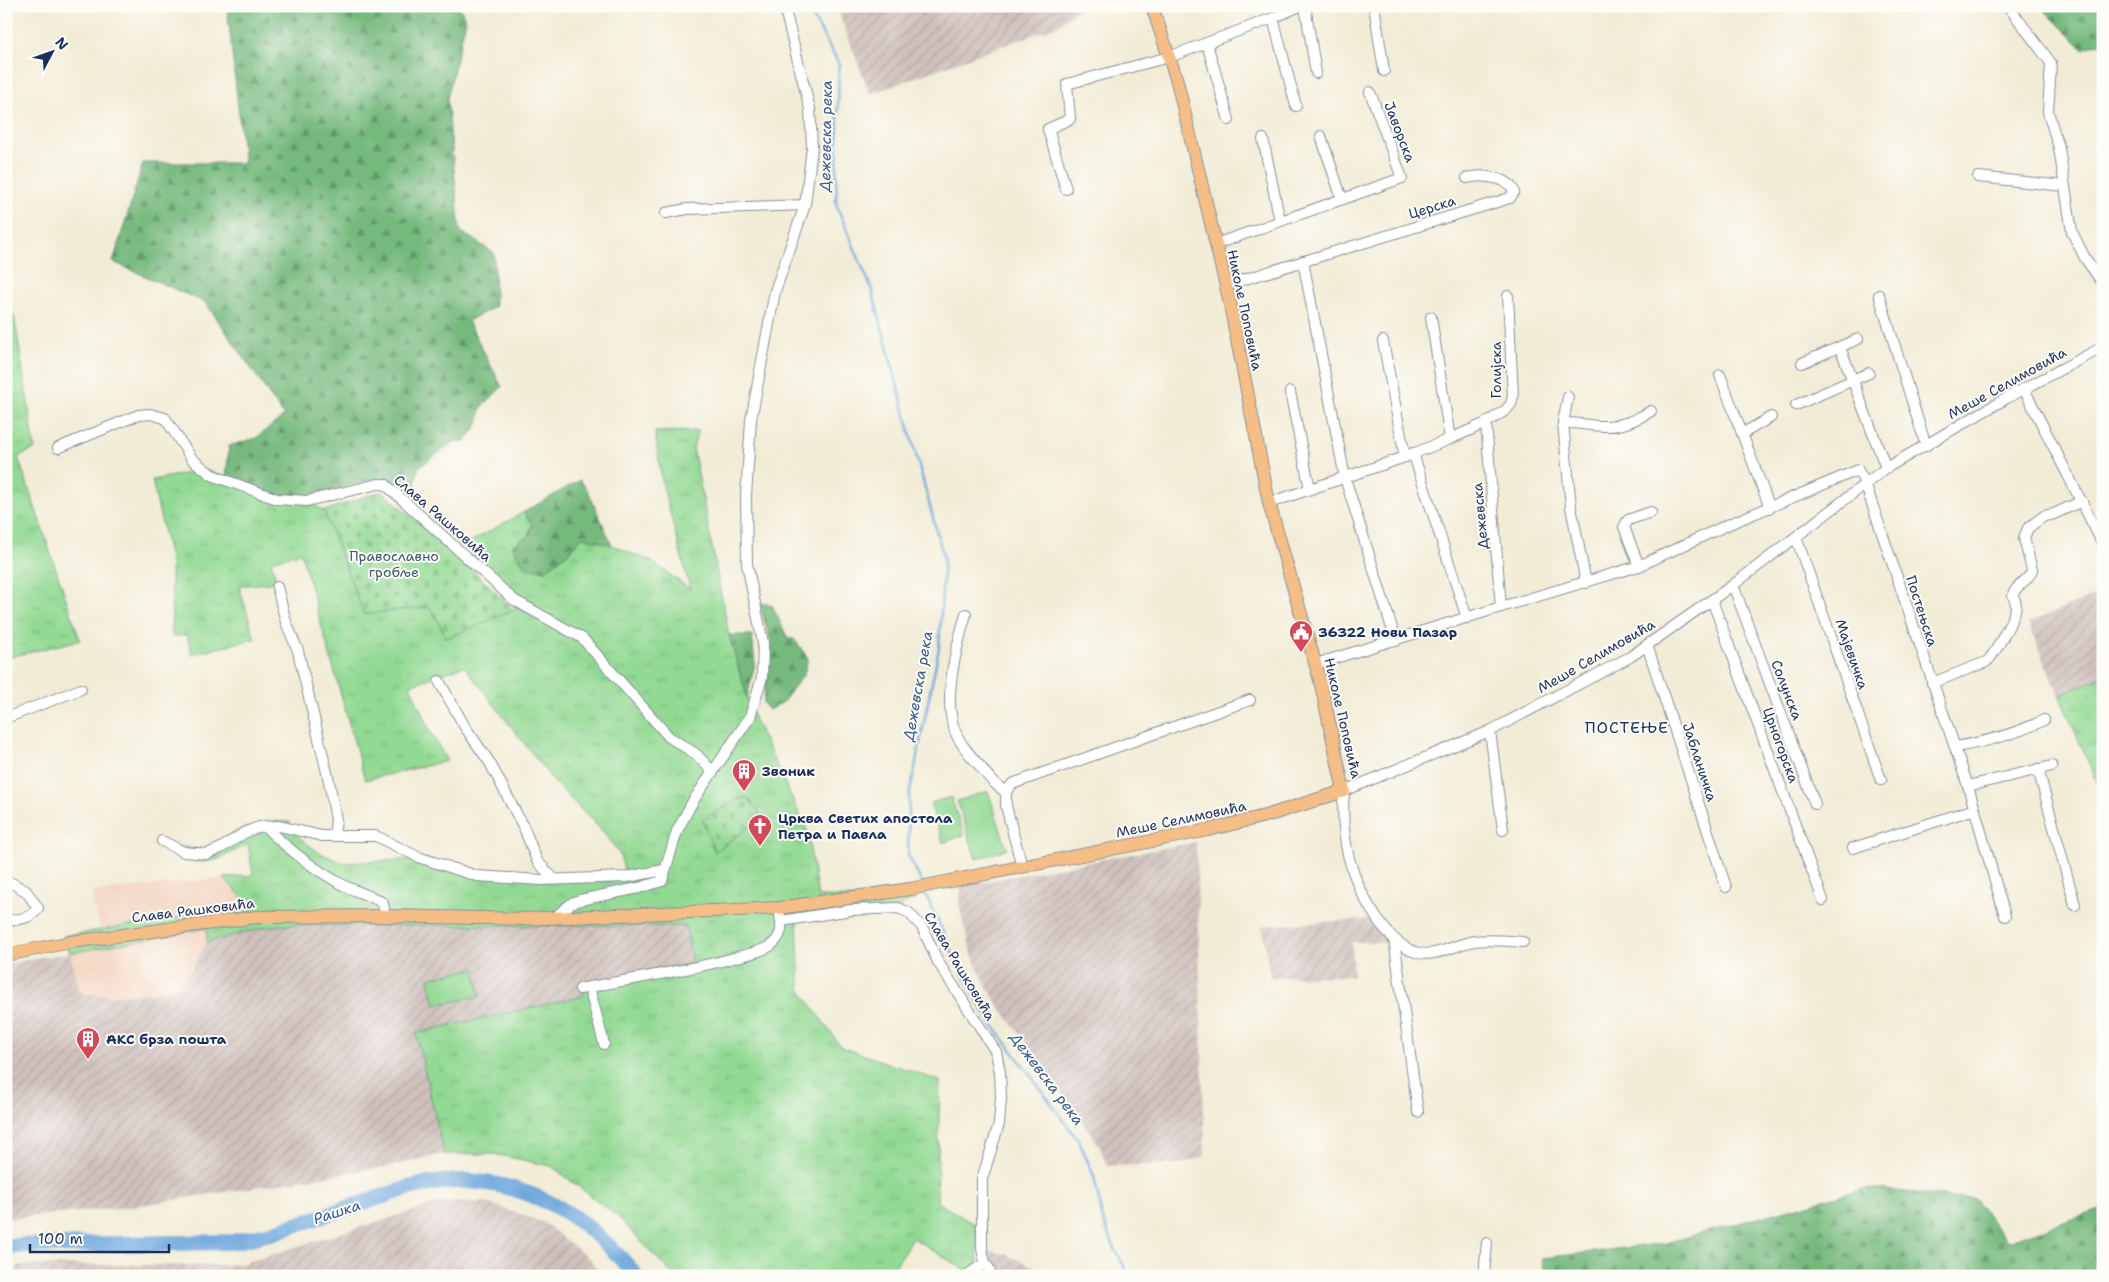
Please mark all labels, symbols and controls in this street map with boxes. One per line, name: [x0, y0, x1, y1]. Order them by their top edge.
north arrow: [28, 28, 78, 78]
text: N: [51, 33, 72, 54]
water label: Дежевска река: [815, 80, 837, 193]
street label: Јаворска: [1380, 99, 1420, 165]
street label: Церска: [1406, 191, 1458, 223]
street label: Николе Поповића: [1223, 248, 1267, 372]
street label: Голијска: [1487, 341, 1505, 399]
street label: Меше Селимовића: [1945, 343, 2070, 423]
street label: Слава Рашковића: [390, 471, 496, 566]
street label: Дежевска: [1468, 482, 1492, 550]
park label: Православно гробље: [349, 547, 439, 581]
street label: Постењска: [1902, 573, 1942, 649]
street label: Меше Селимовића: [1534, 615, 1658, 697]
street label: Мајевичка: [1832, 616, 1873, 692]
public building icon: 36322 Нови Пазар: [1288, 619, 1314, 653]
place label: 36322 Нови Пазар: [1318, 623, 1457, 641]
water label: Дежевска река: [898, 630, 938, 743]
street label: Николе Поповића: [1320, 656, 1366, 780]
street label: Солунска: [1767, 657, 1807, 723]
street label: Црногорска: [1759, 705, 1803, 786]
district label: ПОСТЕЊЕ: [1585, 717, 1669, 738]
street label: Јабланичка: [1679, 720, 1721, 804]
building icon: Звоник: [731, 758, 757, 792]
place label: Звоник: [762, 762, 815, 780]
street label: Меше Селимовића: [1114, 796, 1248, 842]
place label: Црква Светих апостола Петра и Павла: [778, 809, 953, 843]
church icon: Црква Светих апостола Петра и Павла: [747, 813, 773, 847]
street label: Слава Рашковића: [130, 893, 256, 926]
street label: Слава Рашковића: [920, 908, 1000, 1024]
building icon: АКС брза пошта: [75, 1026, 101, 1060]
water label: Дежевска река: [1005, 1028, 1088, 1129]
place label: АКС брза пошта: [106, 1030, 227, 1048]
water label: Рашка: [311, 1195, 363, 1229]
scale bar: [30, 1222, 169, 1254]
text: 100 m: [38, 1229, 83, 1249]

